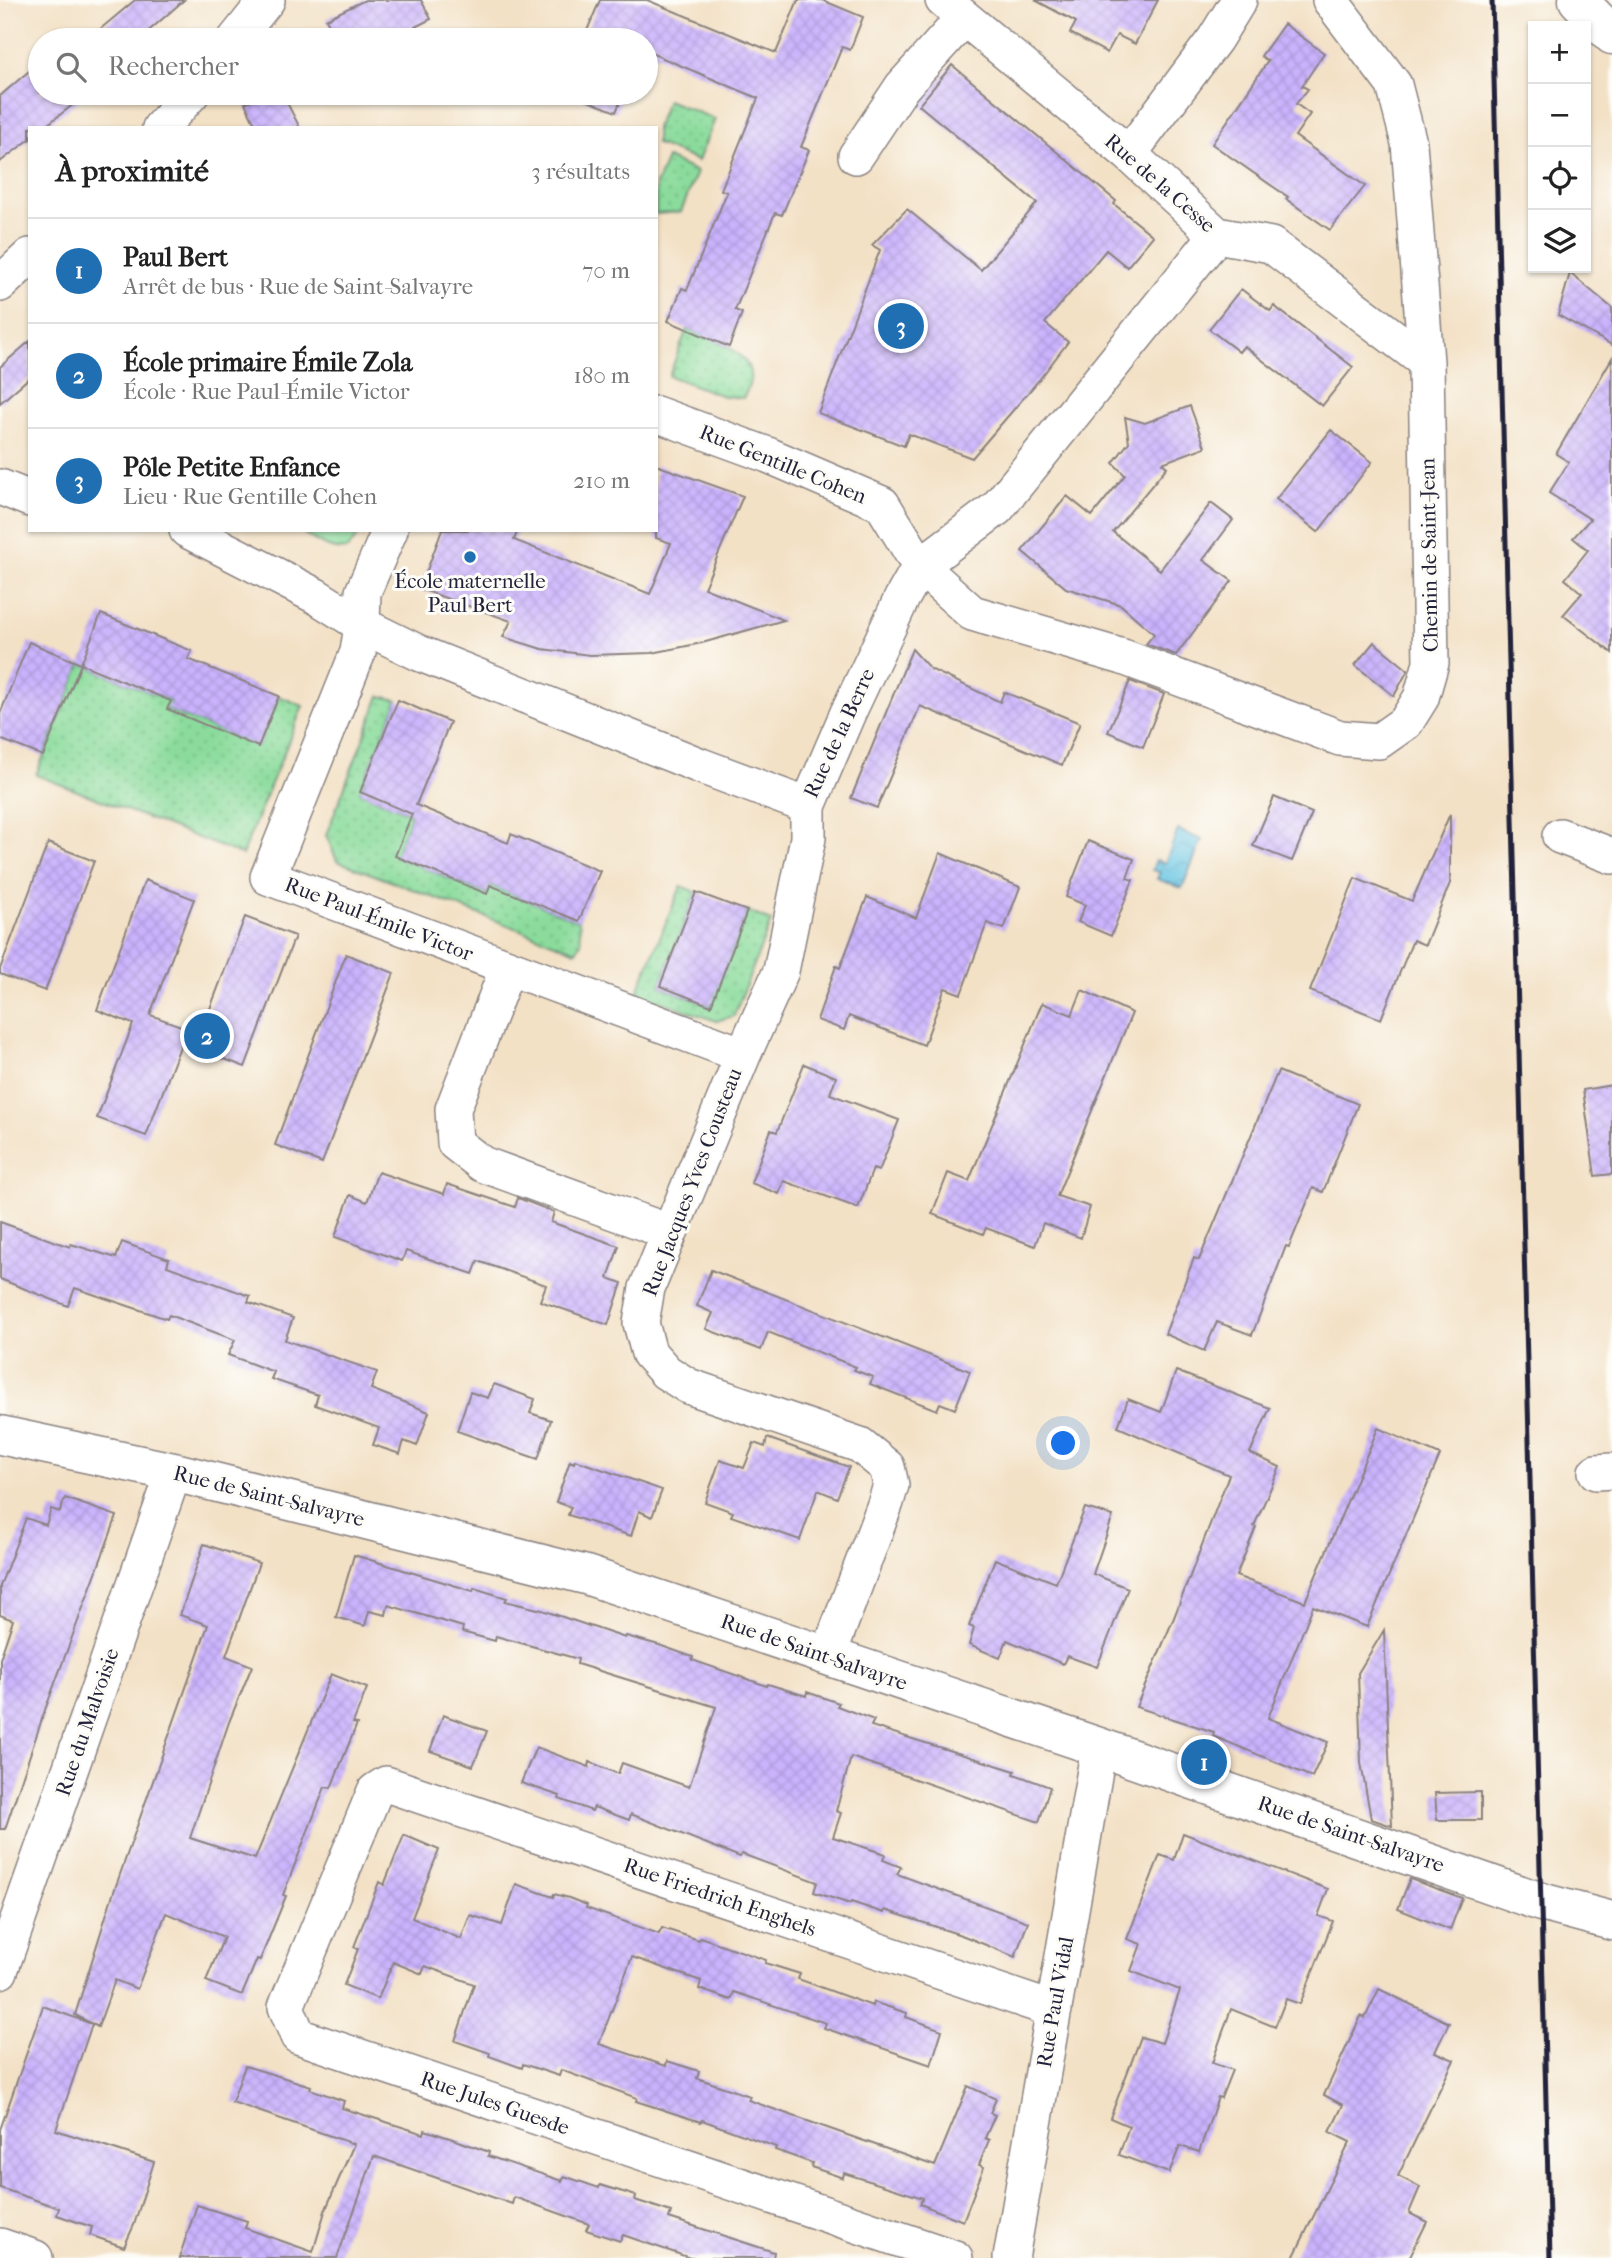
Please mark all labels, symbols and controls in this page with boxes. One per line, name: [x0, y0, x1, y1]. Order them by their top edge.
map controls: [1528, 21, 1591, 273]
button: +: [1528, 21, 1591, 84]
search box: [28, 28, 658, 105]
icon: search: [52, 48, 90, 86]
text: Rechercher: [108, 51, 239, 82]
button: −: [1528, 84, 1591, 147]
street label: Rue de la Cesse: [1100, 129, 1220, 237]
button: locate: [1528, 147, 1591, 210]
text: À proximité: [56, 154, 209, 189]
text: 3 résultats: [531, 158, 630, 185]
button: layers: [1528, 210, 1591, 273]
text: Paul Bert: [123, 242, 228, 273]
text: 1: [75, 257, 83, 284]
text: 70 m: [582, 257, 630, 284]
text: Arrêt de bus · Rue de Saint-Salvayre: [123, 273, 473, 300]
pin: 3: [878, 300, 924, 352]
text: École primaire Émile Zola: [123, 347, 412, 378]
text: 2: [73, 362, 85, 389]
text: 180 m: [573, 362, 630, 389]
text: École · Rue Paul-Émile Victor: [123, 378, 409, 405]
street label: Rue Gentille Cohen: [696, 420, 870, 508]
text: Pôle Petite Enfance: [123, 452, 340, 483]
street label: Chemin de Saint-Jean: [1415, 458, 1443, 652]
text: 3: [74, 467, 84, 494]
text: 210 m: [573, 467, 630, 494]
text: Lieu · Rue Gentille Cohen: [123, 483, 377, 510]
marker: École maternelle Paul Bert: [462, 549, 478, 565]
place label: École maternelle Paul Bert: [394, 569, 546, 617]
street label: Rue de la Berre: [799, 664, 879, 802]
street label: Rue Paul-Émile Victor: [281, 872, 477, 966]
pin: 2: [184, 1010, 230, 1062]
street label: Rue Jacques Yves Cousteau: [637, 1064, 747, 1299]
your location: [1046, 1426, 1080, 1460]
street label: Rue de Saint-Salvayre: [171, 1461, 367, 1531]
street label: Rue de Saint-Salvayre: [718, 1609, 910, 1695]
street label: Rue du Malvoisie: [50, 1645, 124, 1799]
pin: 1: [1181, 1736, 1227, 1788]
street label: Rue de Saint-Salvayre: [1255, 1791, 1447, 1877]
street label: Rue Friedrich Enghels: [621, 1853, 820, 1941]
street label: Rue Paul Vidal: [1032, 1934, 1078, 2069]
street label: Rue Jules Guesde: [417, 2066, 573, 2140]

